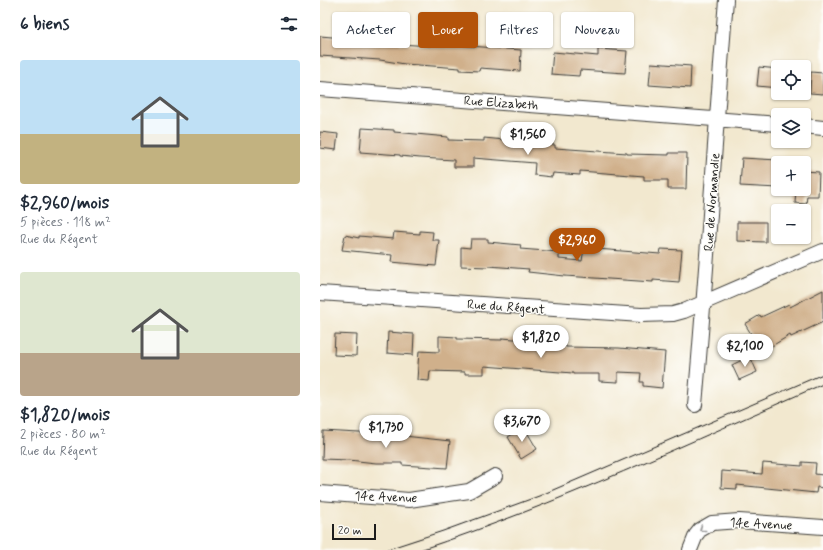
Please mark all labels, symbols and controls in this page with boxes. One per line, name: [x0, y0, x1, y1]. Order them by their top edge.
chip: Acheter: [332, 12, 410, 48]
chip: Louer: [418, 12, 478, 48]
chip: Filtres: [486, 12, 553, 48]
chip: Nouveau: [561, 12, 634, 48]
text: 6 biens: [20, 13, 69, 35]
icon: filters: [278, 13, 300, 35]
map controls: [771, 60, 811, 244]
button: locate: [771, 60, 811, 100]
icon: home: [124, 86, 196, 158]
street label: Rue Elizabeth: [463, 92, 539, 115]
button: layers: [771, 108, 811, 148]
pin: $1,560: [495, 122, 561, 156]
text: $1,560: [510, 126, 546, 143]
street label: Rue de Normandie: [701, 152, 724, 252]
button: +: [771, 156, 811, 196]
text: $2,960/mois: [20, 192, 109, 214]
button: −: [771, 204, 811, 244]
text: 5 pièces · 118 m²: [20, 214, 111, 231]
pin: $2,960: [544, 228, 610, 262]
text: Rue du Régent: [20, 231, 98, 248]
text: $2,960: [558, 232, 596, 249]
street label: Rue du Régent: [466, 296, 545, 319]
icon: home: [124, 298, 196, 370]
pin: $1,820: [508, 325, 574, 359]
text: $1,820: [522, 329, 560, 346]
pin: $2,100: [712, 334, 778, 368]
text: $2,100: [726, 338, 764, 355]
text: $1,820/mois: [20, 404, 110, 426]
pin: $3,670: [489, 409, 555, 443]
text: $3,670: [503, 413, 541, 430]
pin: $1,730: [353, 415, 419, 449]
text: $1,730: [368, 419, 404, 436]
text: 2 pièces · 80 m²: [20, 426, 106, 443]
text: Rue du Régent: [20, 443, 98, 460]
street label: 14e Avenue: [354, 488, 418, 507]
street label: 14e Avenue: [729, 514, 793, 535]
scale bar: [332, 522, 376, 541]
text: 20 m: [338, 524, 361, 538]
one-way arrow: [700, 524, 707, 531]

